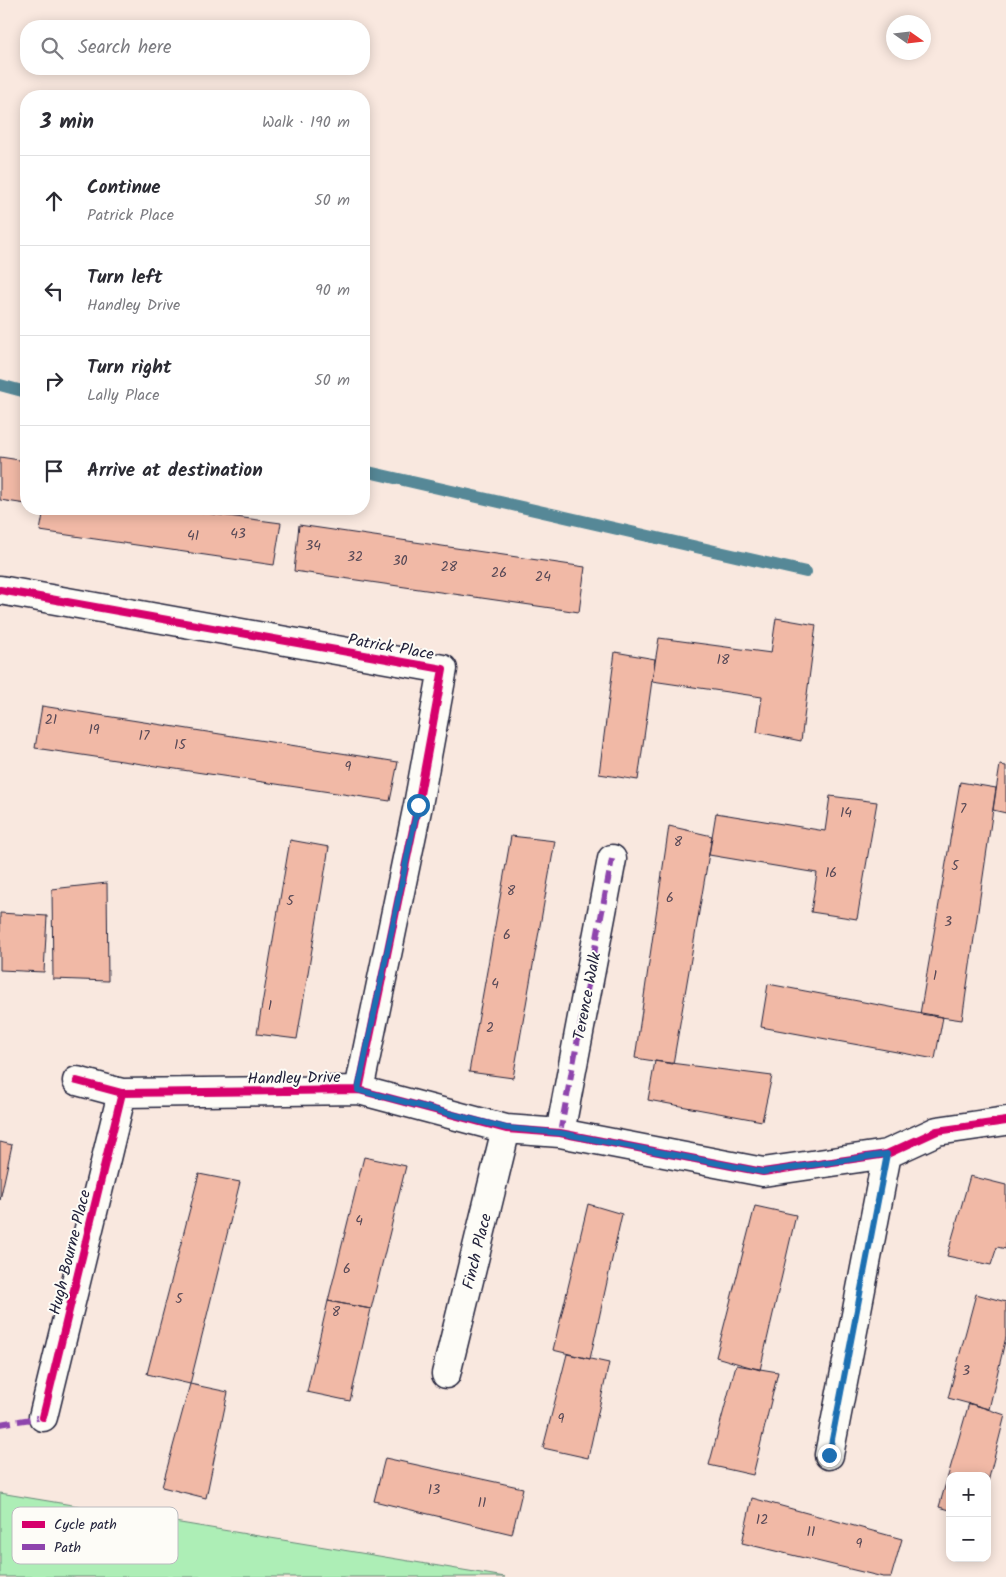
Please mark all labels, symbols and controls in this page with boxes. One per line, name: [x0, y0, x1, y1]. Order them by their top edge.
north arrow: [886, 15, 931, 60]
search box: [20, 20, 370, 75]
text: Search here: [78, 33, 172, 63]
icon: search: [38, 34, 66, 62]
text: 3 min: [40, 106, 94, 139]
text: Walk · 190 m: [262, 110, 350, 135]
text: Continue: [87, 173, 160, 203]
icon: ahead: [40, 187, 68, 215]
text: 50 m: [314, 188, 350, 213]
text: Patrick Place: [87, 203, 174, 228]
text: Turn left: [87, 263, 162, 293]
icon: left: [40, 277, 68, 305]
text: 90 m: [315, 278, 350, 303]
text: Handley Drive: [87, 293, 180, 318]
text: Turn right: [87, 353, 172, 383]
icon: right: [40, 367, 68, 395]
text: 50 m: [314, 368, 350, 393]
text: Lally Place: [87, 383, 159, 408]
text: Arrive at destination: [87, 456, 263, 486]
icon: arrive: [40, 457, 68, 485]
house number: 43: [230, 523, 246, 545]
house number: 41: [187, 525, 199, 547]
house number: 34: [305, 535, 321, 557]
house number: 32: [347, 546, 363, 568]
house number: 30: [393, 550, 408, 572]
house number: 28: [441, 556, 458, 578]
house number: 26: [491, 562, 507, 584]
house number: 24: [535, 566, 551, 588]
street label: Patrick Place: [346, 628, 436, 667]
house number: 18: [717, 649, 730, 671]
house number: 21: [45, 709, 57, 731]
house number: 19: [88, 719, 100, 741]
house number: 17: [139, 725, 150, 747]
house number: 15: [174, 734, 187, 756]
house number: 9: [345, 756, 352, 778]
route start: [407, 794, 430, 817]
house number: 7: [960, 798, 967, 820]
house number: 14: [840, 802, 852, 824]
house number: 8: [674, 831, 683, 853]
house number: 5: [951, 855, 960, 877]
house number: 16: [825, 862, 837, 884]
house number: 8: [507, 880, 516, 902]
house number: 6: [666, 887, 674, 909]
house number: 5: [286, 890, 295, 912]
house number: 3: [944, 911, 952, 933]
house number: 6: [503, 924, 511, 946]
street label: Terence Walk: [567, 950, 608, 1042]
house number: 1: [933, 965, 937, 987]
house number: 4: [491, 973, 499, 995]
house number: 1: [268, 995, 272, 1017]
house number: 2: [486, 1017, 494, 1039]
street label: Handley Drive: [247, 1065, 341, 1092]
street label: Hugh Bourne Place: [43, 1187, 98, 1318]
house number: 4: [355, 1210, 363, 1232]
street label: Finch Place: [456, 1211, 499, 1292]
house number: 6: [343, 1258, 351, 1280]
house number: 5: [175, 1288, 184, 1310]
house number: 8: [332, 1301, 341, 1323]
house number: 3: [962, 1360, 970, 1382]
house number: 9: [558, 1408, 565, 1430]
route end: [818, 1444, 841, 1467]
map controls: [946, 1472, 991, 1562]
button: +: [946, 1472, 991, 1517]
house number: 13: [428, 1479, 440, 1501]
house number: 11: [478, 1492, 486, 1514]
legend: [12, 1507, 178, 1564]
house number: 12: [756, 1509, 768, 1531]
text: Cycle path: [54, 1514, 117, 1536]
button: −: [946, 1517, 991, 1562]
house number: 11: [807, 1521, 815, 1543]
house number: 9: [856, 1533, 863, 1555]
text: Path: [54, 1537, 81, 1559]

